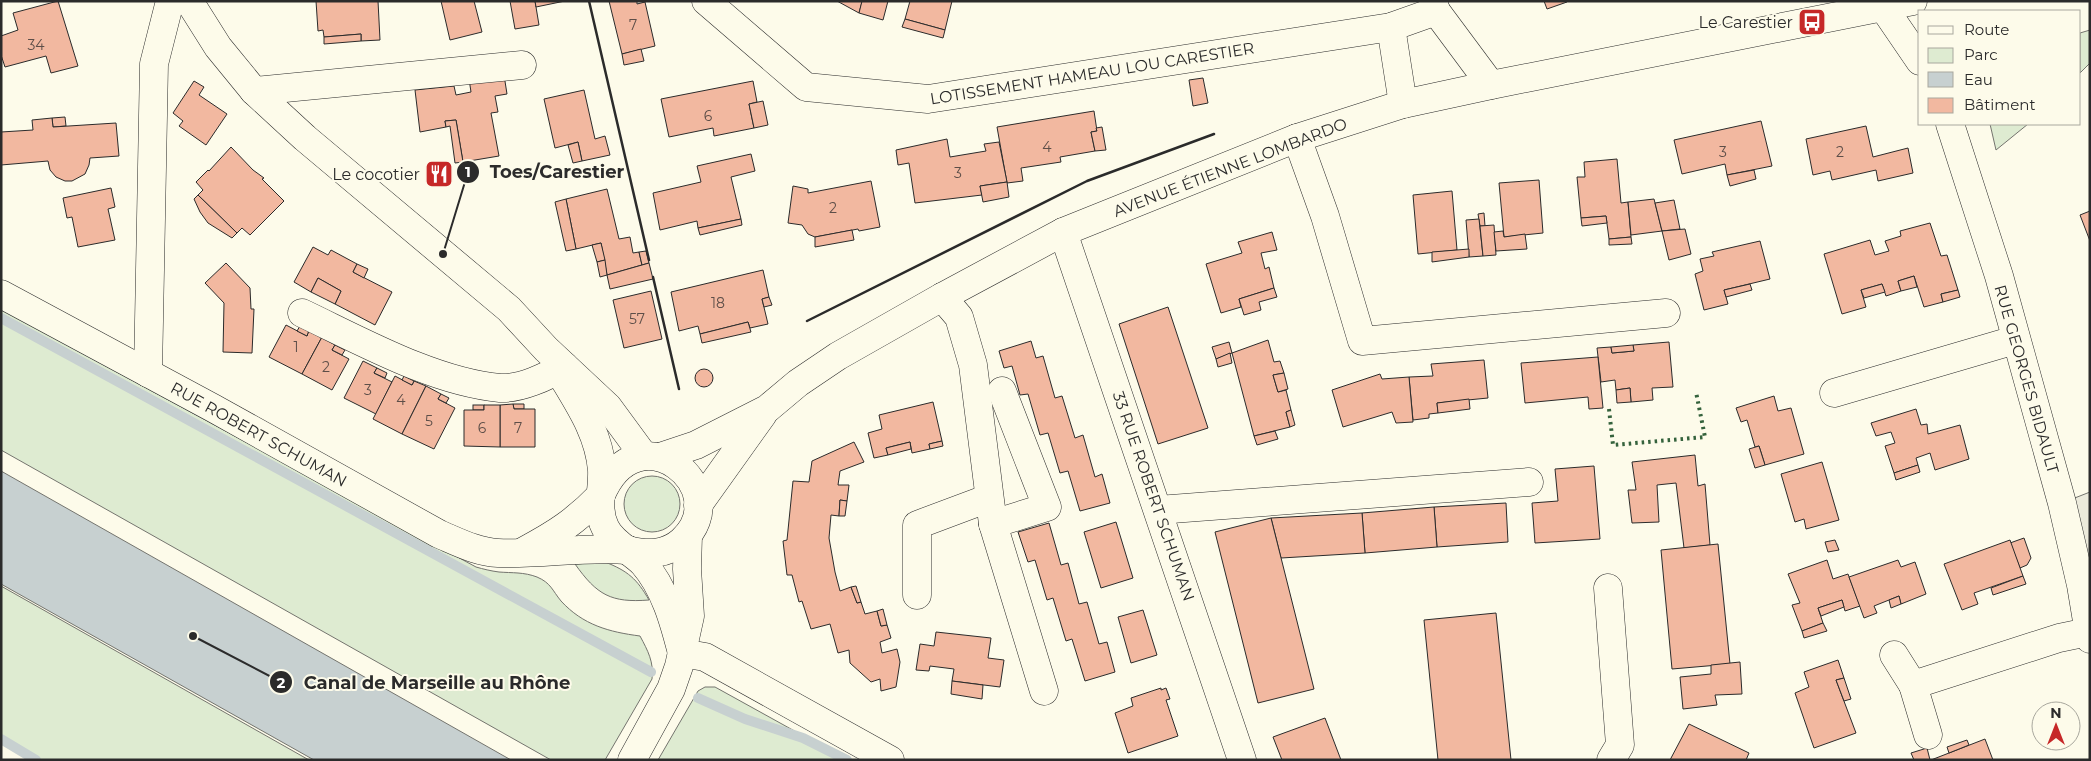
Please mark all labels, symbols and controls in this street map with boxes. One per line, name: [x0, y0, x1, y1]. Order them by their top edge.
bus stop icon: Le Carestier: [1797, 7, 1827, 37]
legend: [1918, 10, 2081, 125]
place label: Le Carestier: [1699, 13, 1793, 32]
house number: 7: [629, 16, 637, 34]
text: Route: [1964, 20, 2009, 39]
house number: 34: [27, 36, 45, 54]
street label: LOTISSEMENT HAMEAU LOU CARESTIER: [929, 38, 1256, 109]
text: Parc: [1964, 45, 1998, 64]
text: Eau: [1964, 70, 1993, 89]
text: Bâtiment: [1964, 95, 2036, 114]
house number: 6: [704, 107, 713, 125]
street label: AVENUE ÉTIENNE LOMBARDO: [1111, 114, 1350, 221]
house number: 4: [1042, 138, 1052, 156]
house number: 3: [1719, 143, 1727, 161]
house number: 2: [1836, 143, 1844, 161]
callout: Toes/Carestier: [455, 155, 635, 188]
restaurant icon: Le cocotier: [424, 159, 454, 189]
text: Toes/Carestier: [490, 161, 624, 183]
text: 1: [465, 162, 471, 181]
house number: 3: [954, 164, 962, 182]
place label: Le cocotier: [332, 165, 420, 184]
house number: 2: [829, 199, 837, 217]
street label: RUE GEORGES BIDAULT: [1990, 283, 2063, 477]
house number: 18: [711, 294, 725, 312]
house number: 57: [629, 310, 645, 328]
house number: 1: [293, 338, 299, 356]
house number: 2: [322, 358, 330, 376]
street label: RUE ROBERT SCHUMAN: [167, 378, 350, 491]
house number: 3: [364, 381, 372, 399]
street label: 33 RUE ROBERT SCHUMAN: [1109, 389, 1198, 603]
house number: 4: [396, 391, 406, 409]
house number: 5: [425, 412, 433, 430]
house number: 6: [478, 419, 487, 437]
house number: 7: [514, 419, 522, 437]
callout: Canal de Marseille au Rhône: [268, 666, 580, 699]
text: Canal de Marseille au Rhône: [304, 672, 570, 694]
text: 2: [277, 673, 286, 692]
north arrow: [2031, 701, 2081, 751]
text: N: [2050, 704, 2062, 722]

